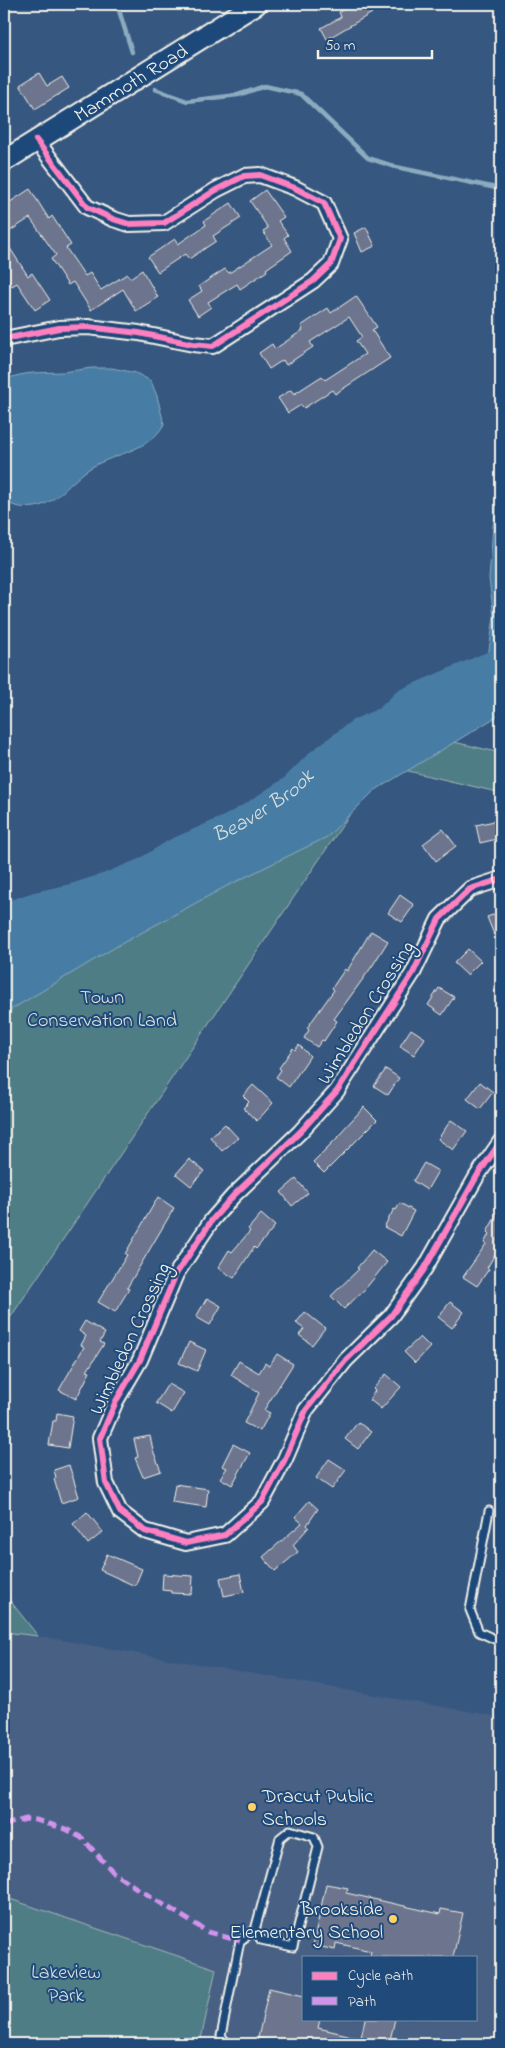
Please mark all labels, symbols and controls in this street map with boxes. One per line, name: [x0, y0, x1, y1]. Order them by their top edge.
scale bar: [318, 28, 431, 60]
text: 50 m: [325, 35, 356, 57]
street label: Mammoth Road: [69, 38, 194, 131]
water label: Beaver Brook: [208, 763, 322, 851]
street label: Wimbledon Crossing: [311, 936, 424, 1091]
park label: Town Conservation Land: [27, 984, 177, 1036]
street label: Wimbledon Crossing: [83, 1258, 180, 1420]
place label: Dracut Public Schools: [261, 1783, 373, 1835]
marker: Dracut Public Schools: [246, 1801, 258, 1813]
place label: Brookside Elementary School: [230, 1896, 383, 1948]
marker: Brookside Elementary School: [387, 1913, 399, 1925]
legend: [302, 1956, 478, 2020]
park label: Lakeview Park: [31, 1959, 101, 2011]
text: Cycle path: [348, 1965, 413, 1988]
text: Path: [348, 1991, 376, 2013]

